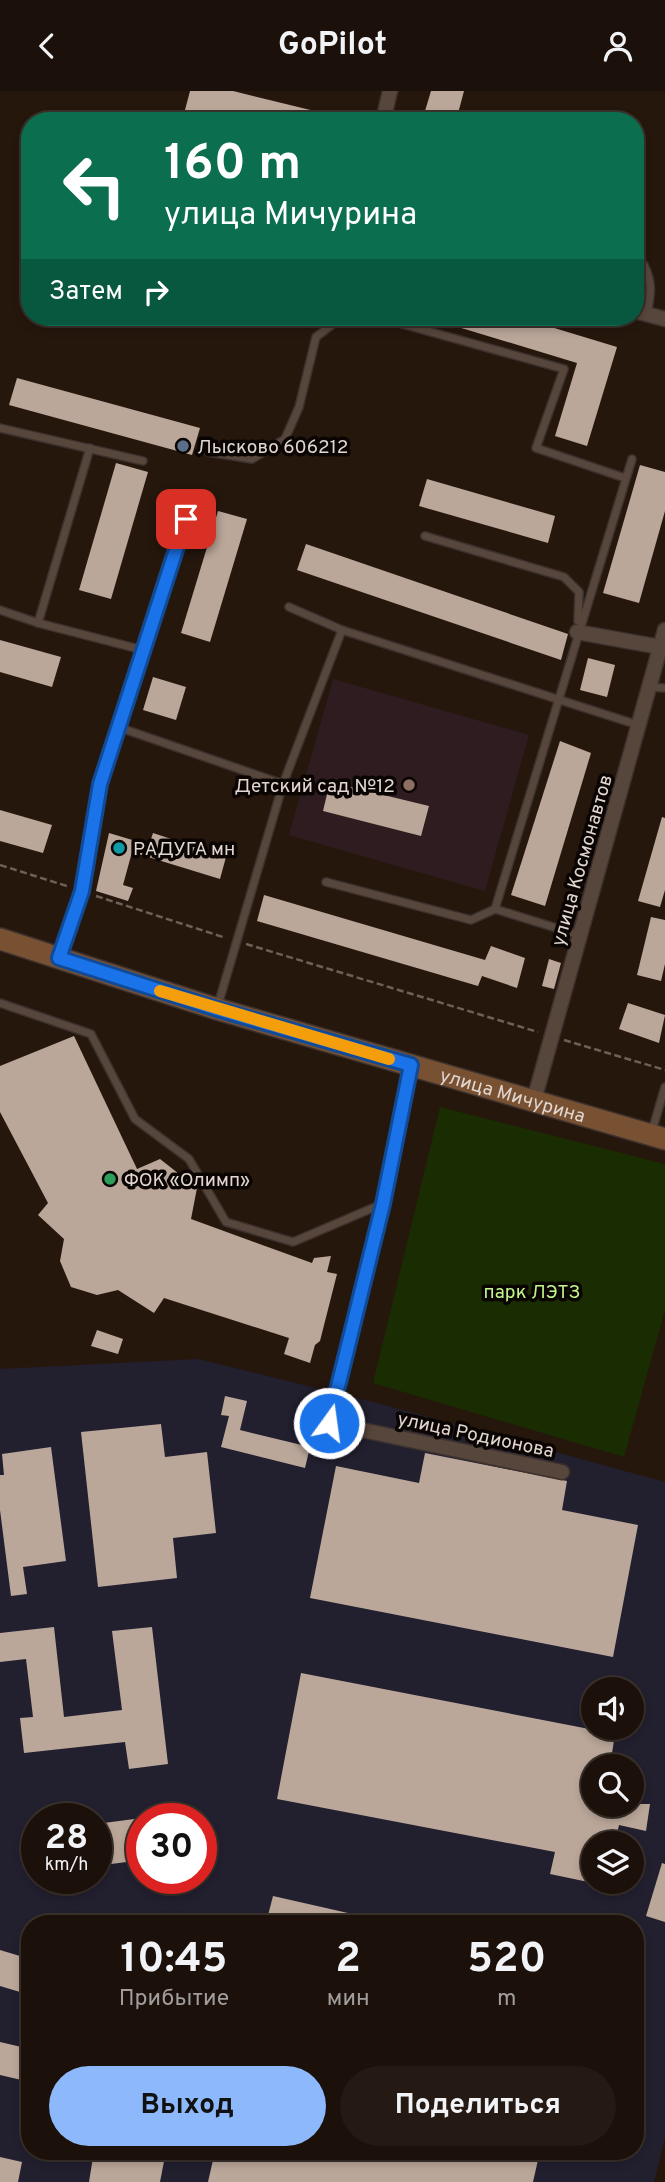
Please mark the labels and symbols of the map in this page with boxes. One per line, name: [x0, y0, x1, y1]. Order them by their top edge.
place label: Лысково 606212: [197, 436, 348, 460]
marker: Лысково 606212: [175, 438, 191, 454]
pin: [156, 489, 216, 549]
street label: улица Космонавтов: [547, 772, 619, 949]
place label: Детский сад №12: [235, 775, 395, 799]
marker: Детский сад №12: [401, 777, 417, 793]
place label: РАДУГА мн: [133, 838, 235, 862]
marker: РАДУГА мн: [111, 840, 127, 856]
street label: улица Мичурина: [437, 1064, 588, 1129]
place label: ФОК «Олимп»: [124, 1169, 250, 1193]
marker: ФОК «Олимп»: [102, 1171, 118, 1187]
park label: парк ЛЭТЗ: [484, 1281, 580, 1305]
position arrow: [292, 1386, 366, 1460]
street label: улица Родионова: [395, 1408, 556, 1464]
speed limit sign: 30: [126, 1803, 217, 1894]

